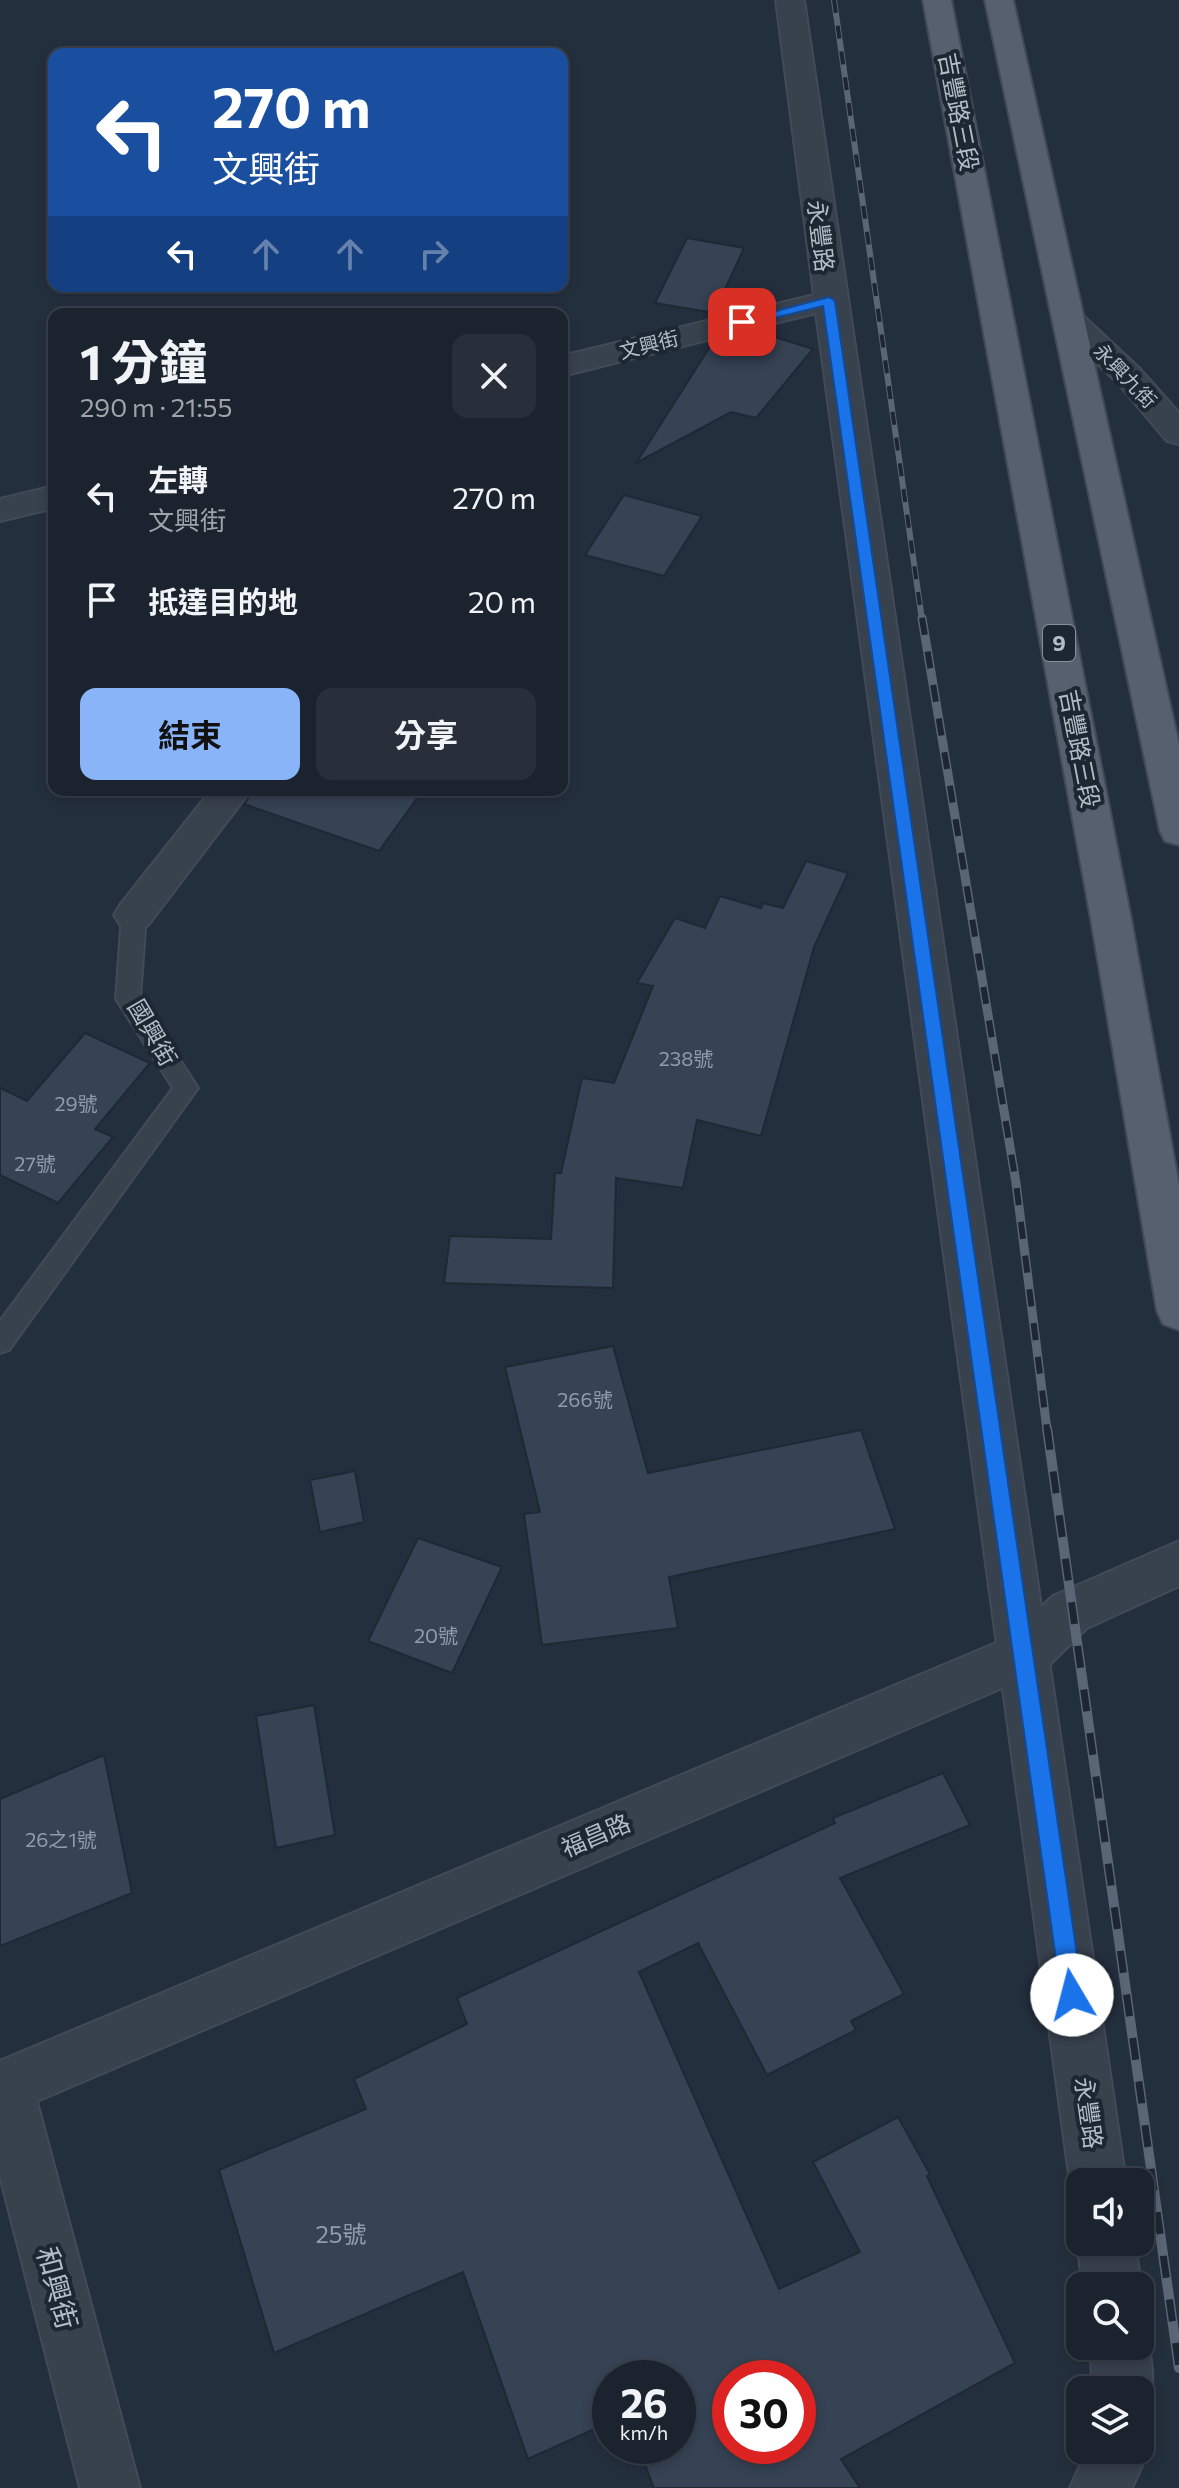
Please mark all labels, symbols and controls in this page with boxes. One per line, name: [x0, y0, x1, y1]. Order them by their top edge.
street label: 吉豐路三段: [934, 50, 985, 173]
text: 270 m: [212, 71, 371, 140]
icon: left: [80, 80, 184, 184]
text: 文興街: [212, 145, 320, 189]
street label: 永豐路: [803, 198, 840, 273]
icon: left: [160, 232, 204, 276]
icon: ahead: [244, 232, 288, 276]
icon: ahead: [328, 232, 372, 276]
icon: right: [412, 232, 456, 276]
pin: [708, 288, 776, 356]
icon: arrive: [720, 300, 764, 344]
street label: 文興街: [617, 325, 681, 363]
text: 1 分鐘: [80, 331, 207, 390]
button: close: [452, 334, 536, 418]
street label: 永興九街: [1089, 338, 1162, 412]
text: 290 m · 21:55: [80, 391, 232, 422]
text: 左轉: [148, 460, 208, 497]
icon: left: [80, 474, 124, 518]
text: 270 m: [452, 478, 536, 515]
text: 文興街: [148, 504, 226, 535]
icon: arrive: [80, 578, 124, 622]
text: 抵達目的地: [148, 582, 298, 619]
text: 20 m: [468, 582, 536, 619]
road number: 9: [1043, 625, 1075, 661]
street label: 吉豐路三段: [1055, 687, 1106, 810]
button: 結束: [80, 688, 300, 780]
button: 分享: [316, 688, 536, 780]
street label: 國興街: [123, 994, 184, 1071]
house number: 238號: [659, 1046, 713, 1070]
house number: 29號: [54, 1091, 98, 1115]
house number: 27號: [14, 1151, 56, 1175]
house number: 266號: [557, 1387, 613, 1411]
house number: 20號: [414, 1623, 458, 1647]
street label: 福昌路: [557, 1807, 634, 1862]
house number: 26之1號: [25, 1827, 97, 1851]
position arrow: [1030, 1953, 1114, 2037]
street label: 永豐路: [1070, 2075, 1109, 2150]
map controls: [1066, 2168, 1154, 2464]
button: sound: [1066, 2168, 1154, 2256]
house number: 25號: [315, 2219, 367, 2248]
street label: 和興街: [31, 2243, 85, 2333]
button: search: [1066, 2272, 1154, 2360]
speed limit sign: 30: [712, 2360, 816, 2464]
button: layers: [1066, 2376, 1154, 2464]
text: 26: [620, 2377, 668, 2426]
text: km/h: [620, 2420, 668, 2444]

